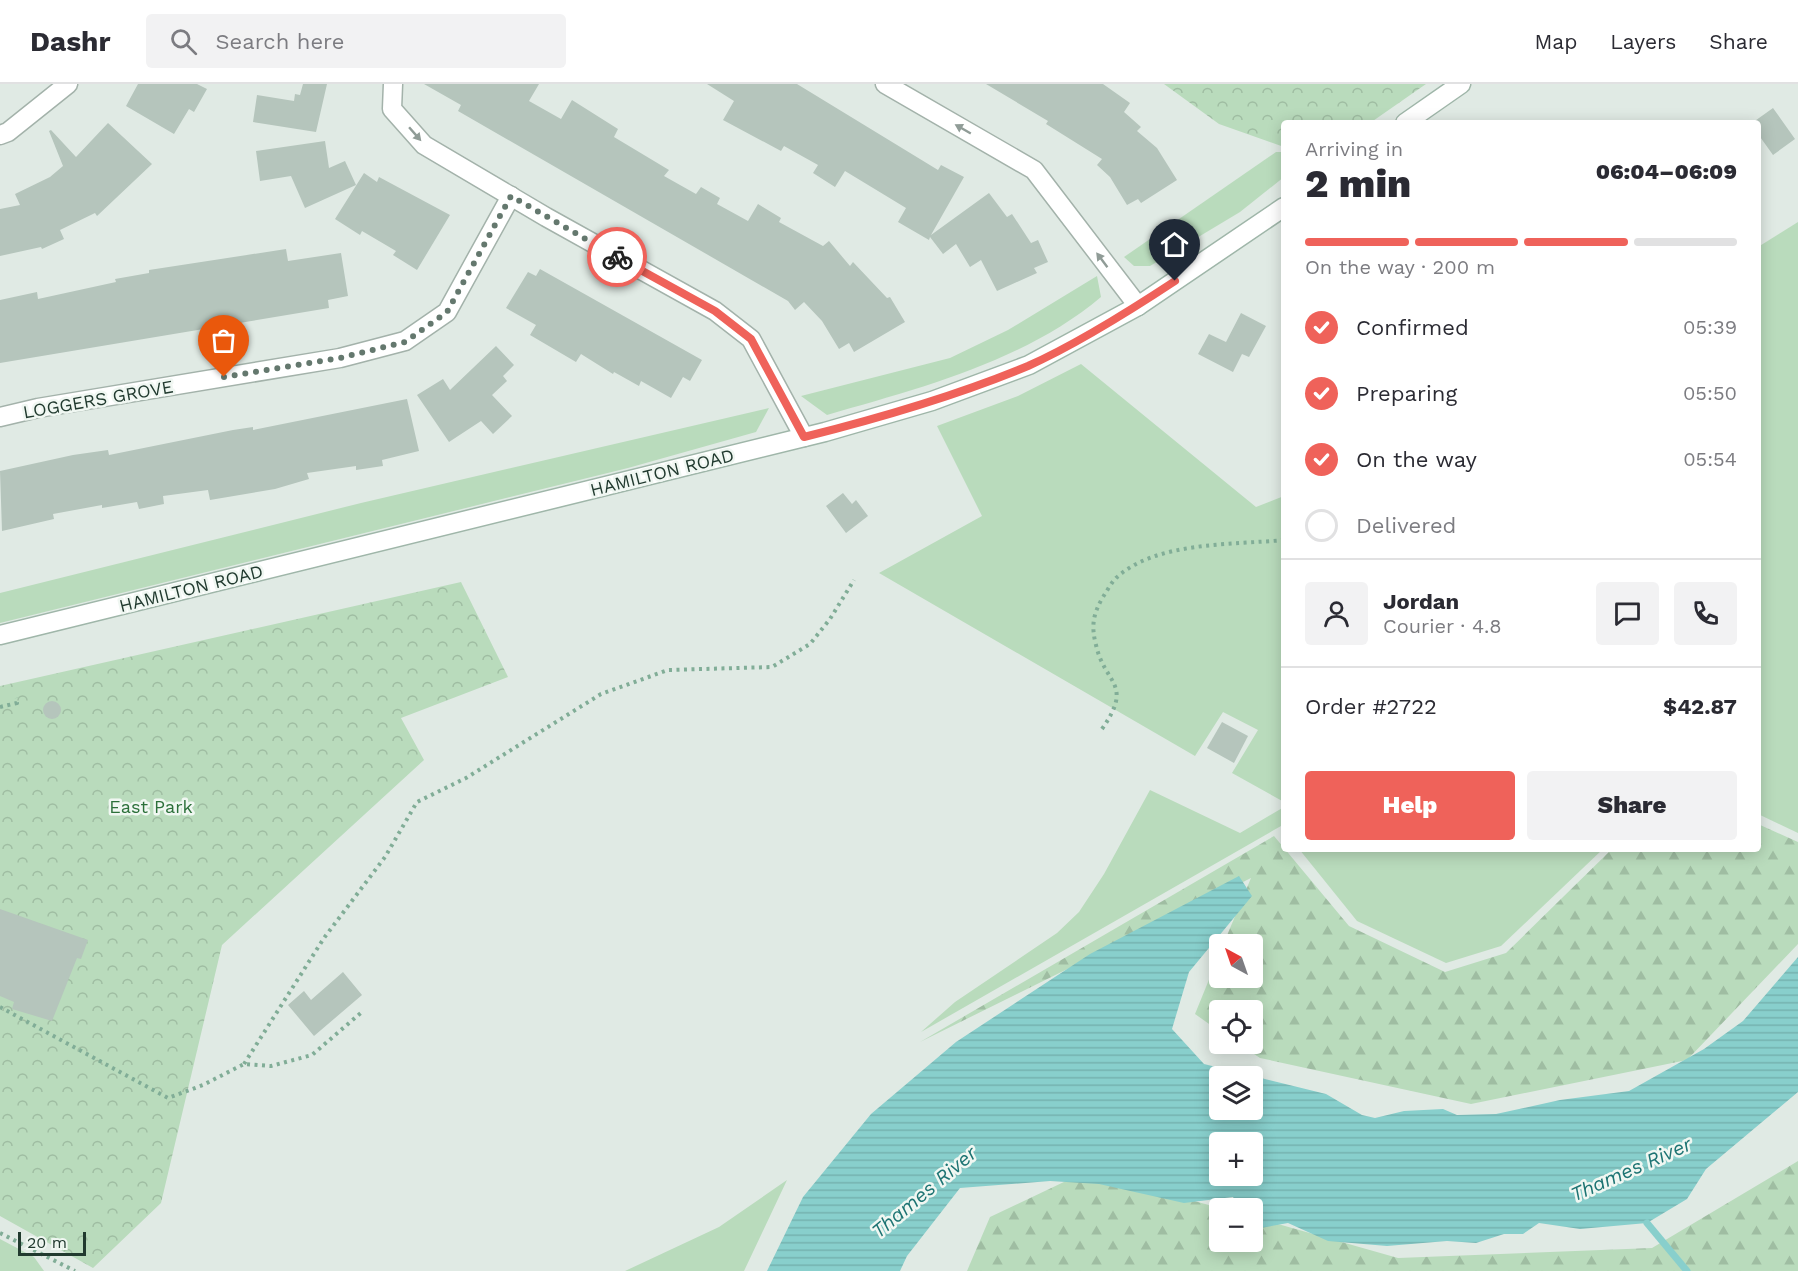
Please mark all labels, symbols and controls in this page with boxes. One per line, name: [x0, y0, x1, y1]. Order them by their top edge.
search box: [146, 14, 566, 68]
text: Dashr: [30, 25, 110, 58]
icon: search: [167, 25, 200, 58]
text: Search here: [215, 29, 344, 54]
text: Map: [1534, 29, 1577, 54]
text: Layers: [1610, 29, 1676, 54]
text: Share: [1709, 29, 1768, 54]
one-way arrow: [954, 124, 971, 134]
one-way arrow: [408, 126, 421, 142]
text: Arriving in: [1305, 137, 1403, 161]
text: 06:04–06:09: [1596, 159, 1737, 184]
text: 2 min: [1305, 161, 1411, 206]
pin: [1149, 219, 1200, 281]
courier: [587, 227, 647, 287]
icon: home: [1158, 228, 1191, 261]
icon: bike: [601, 241, 634, 274]
one-way arrow: [1096, 252, 1108, 268]
text: On the way · 200 m: [1305, 255, 1495, 279]
icon: check: [1305, 311, 1338, 344]
pin: [198, 315, 249, 377]
text: Confirmed: [1356, 315, 1469, 340]
text: 05:39: [1683, 315, 1737, 339]
icon: bag: [207, 324, 240, 357]
street label: LOGGERS GROVE: [21, 375, 175, 423]
icon: check: [1305, 377, 1338, 410]
text: Preparing: [1356, 381, 1457, 406]
text: 05:50: [1683, 381, 1737, 405]
icon: check: [1305, 443, 1338, 476]
street label: HAMILTON ROAD: [588, 444, 736, 500]
text: On the way: [1356, 447, 1477, 472]
text: 05:54: [1683, 447, 1737, 471]
text: Delivered: [1356, 513, 1456, 538]
street label: HAMILTON ROAD: [117, 560, 265, 616]
button: person: [1305, 582, 1368, 645]
button: chat: [1596, 582, 1659, 645]
button: phone: [1674, 582, 1737, 645]
text: Jordan: [1383, 589, 1459, 614]
text: Courier · 4.8: [1383, 614, 1502, 638]
text: Order #2722: [1305, 694, 1437, 719]
text: $42.87: [1663, 694, 1737, 719]
button: Help: [1305, 771, 1515, 840]
button: Share: [1527, 771, 1737, 840]
park label: East Park: [109, 796, 193, 817]
north arrow: [1209, 934, 1263, 988]
map controls: [1209, 934, 1263, 1252]
button: locate: [1209, 1000, 1263, 1054]
button: layers: [1209, 1066, 1263, 1120]
water label: Thames River: [1567, 1131, 1696, 1206]
button: +: [1209, 1132, 1263, 1186]
water label: Thames River: [867, 1140, 982, 1243]
button: −: [1209, 1198, 1263, 1252]
scale bar: [18, 1229, 86, 1256]
text: 20 m: [27, 1233, 67, 1252]

